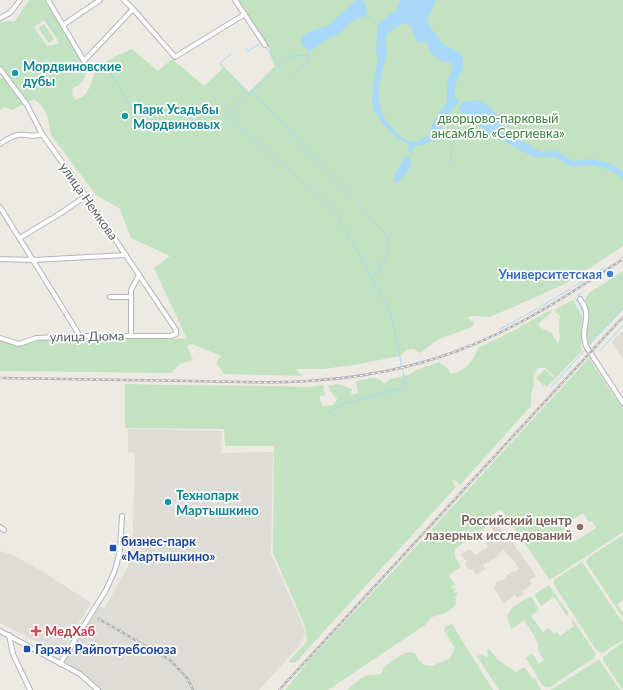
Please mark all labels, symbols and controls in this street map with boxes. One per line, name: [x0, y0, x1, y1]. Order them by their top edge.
place label: Мордвиновские дубы: [23, 58, 121, 89]
marker: Мордвиновские дубы: [10, 68, 20, 78]
place label: Парк Усадьбы Мордвиновых: [133, 101, 220, 132]
park label: дворцово-парковый ансамбль «Сергиевка»: [431, 110, 565, 141]
marker: Парк Усадьбы Мордвиновых: [120, 111, 130, 121]
street label: улица Немкова: [56, 159, 122, 243]
place label: Университетская: [497, 266, 602, 282]
marker: Университетская: [605, 269, 615, 279]
street label: улица Дюма: [49, 327, 125, 345]
place label: Технопарк Мартышкино: [176, 487, 259, 518]
marker: Технопарк Мартышкино: [163, 497, 173, 507]
place label: Российский центр лазерных исследований: [424, 512, 572, 543]
marker: Российский центр лазерных исследований: [575, 522, 585, 532]
place label: бизнес-парк «Мартышкино»: [121, 533, 216, 564]
marker: бизнес-парк «Мартышкино»: [108, 543, 118, 553]
place label: МедХаб: [45, 623, 95, 639]
marker: МедХаб: [30, 625, 42, 637]
place label: Гараж Райпотребсоюза: [35, 641, 176, 657]
marker: Гараж Райпотребсоюза: [22, 644, 32, 654]

